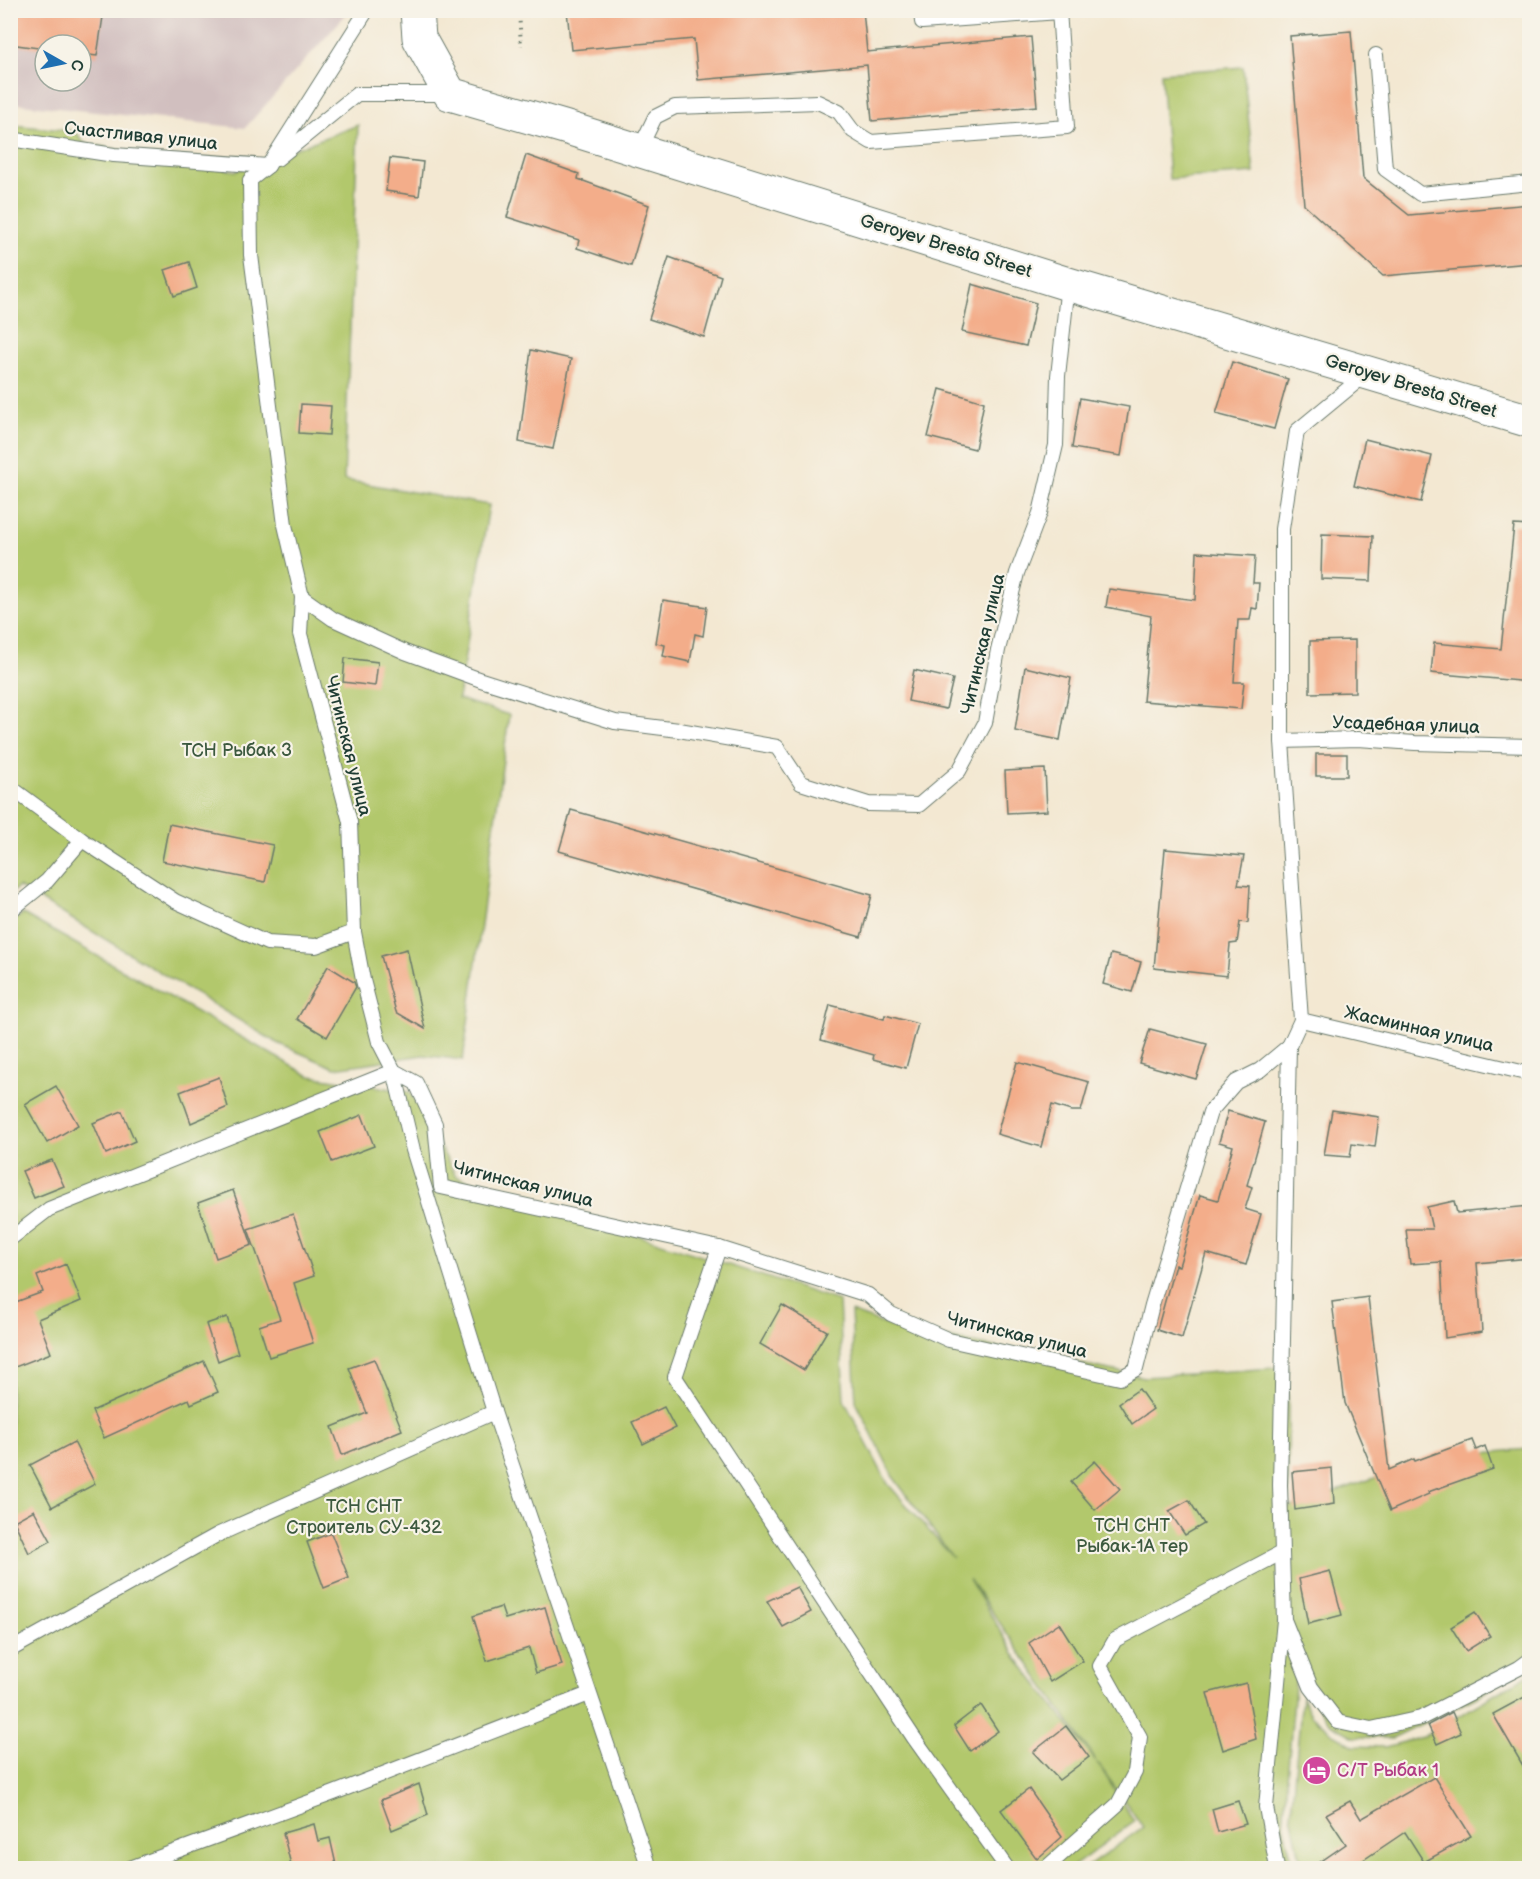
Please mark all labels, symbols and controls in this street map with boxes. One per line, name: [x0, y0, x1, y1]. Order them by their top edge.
north arrow: [33, 33, 93, 93]
text: С: [66, 58, 87, 72]
street label: Счастливая улица: [63, 117, 219, 155]
street label: Geroyev Bresta Street: [858, 210, 1035, 282]
street label: Geroyev Bresta Street: [1323, 350, 1500, 422]
street label: Читинская улица: [957, 571, 1010, 717]
street label: Читинская улица: [320, 674, 376, 819]
street label: Усадебная улица: [1332, 712, 1480, 738]
park label: ТСН Рыбак 3: [182, 740, 292, 761]
street label: Жасминная улица: [1342, 1002, 1496, 1056]
street label: Читинская улица: [451, 1156, 596, 1212]
street label: Читинская улица: [945, 1307, 1090, 1363]
park label: ТСН СНТ Строитель СУ-432: [286, 1496, 442, 1538]
park label: ТСН СНТ Рыбак-1А тер: [1076, 1515, 1188, 1557]
hotel icon: С/Т Рыбак 1: [1300, 1754, 1332, 1786]
place label: С/Т Рыбак 1: [1337, 1760, 1439, 1781]

